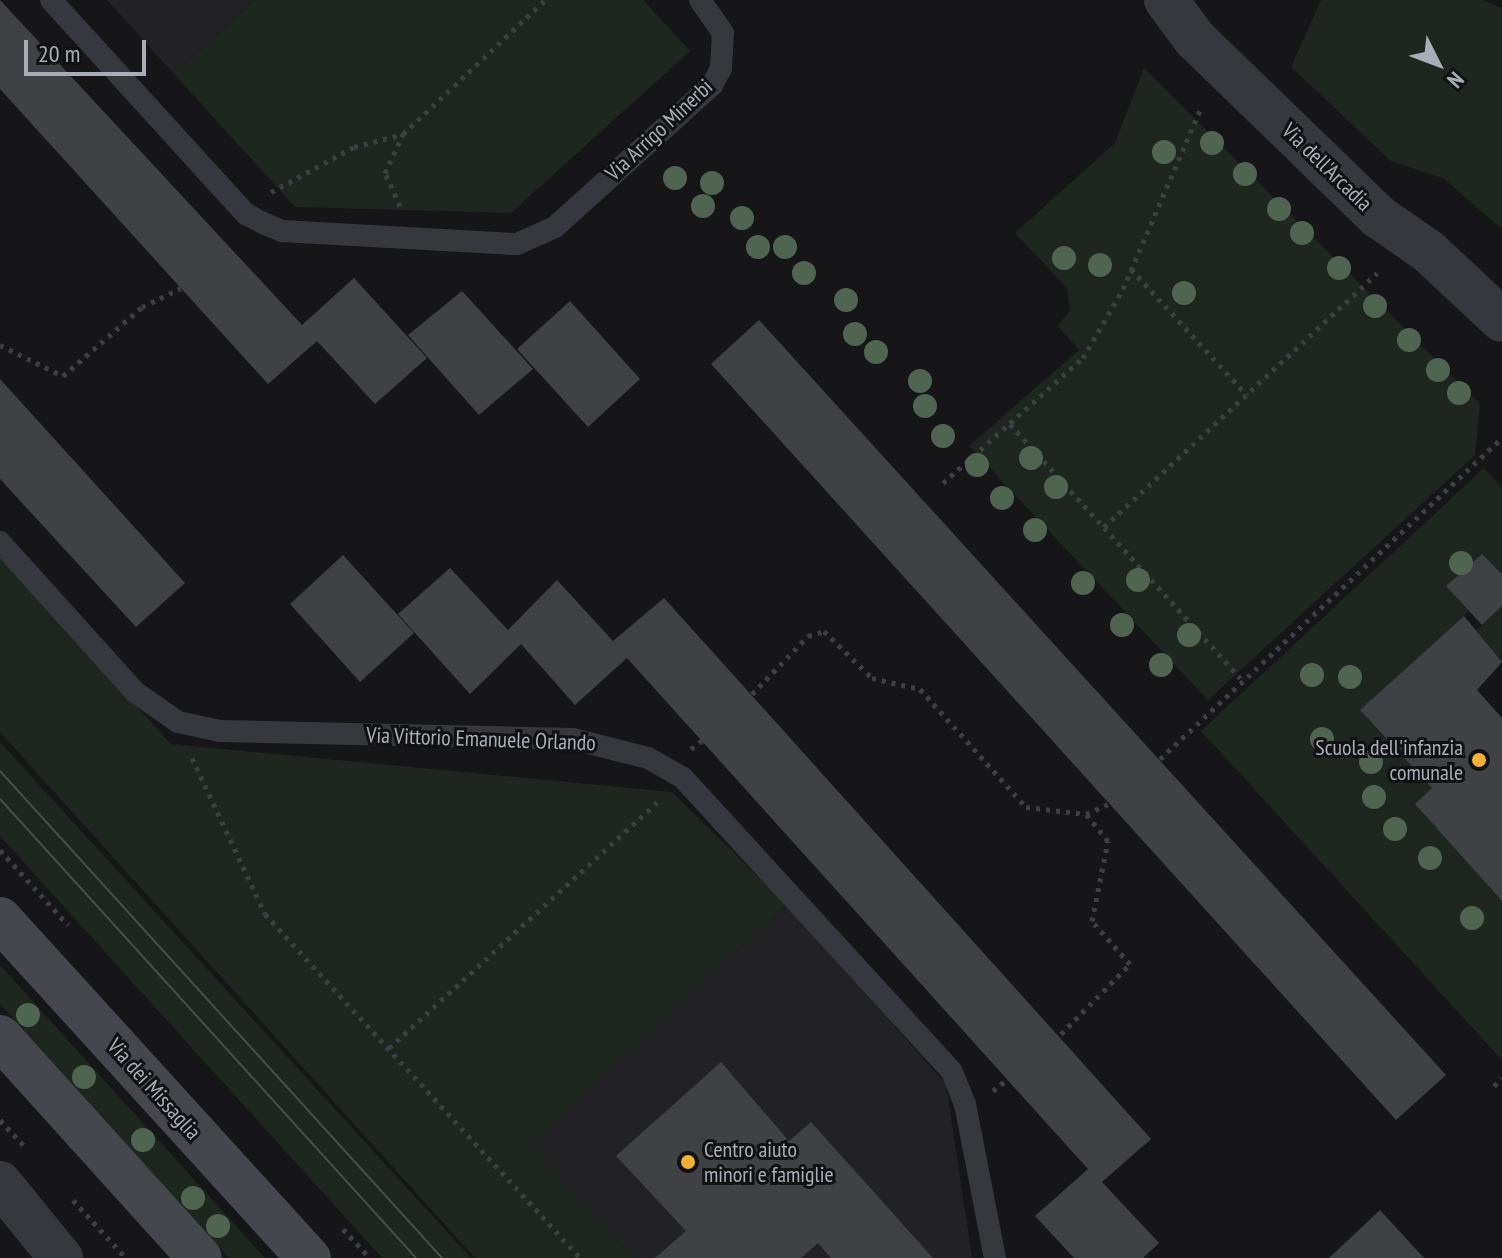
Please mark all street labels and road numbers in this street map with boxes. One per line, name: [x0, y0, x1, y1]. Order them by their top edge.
street label: Via Arrigo Minerbi: [600, 74, 718, 186]
street label: Via dell'Arcadia: [1276, 117, 1378, 217]
street label: Via Vittorio Emanuele Orlando: [365, 722, 597, 756]
street label: Via dei Missaglia: [102, 1033, 206, 1145]

